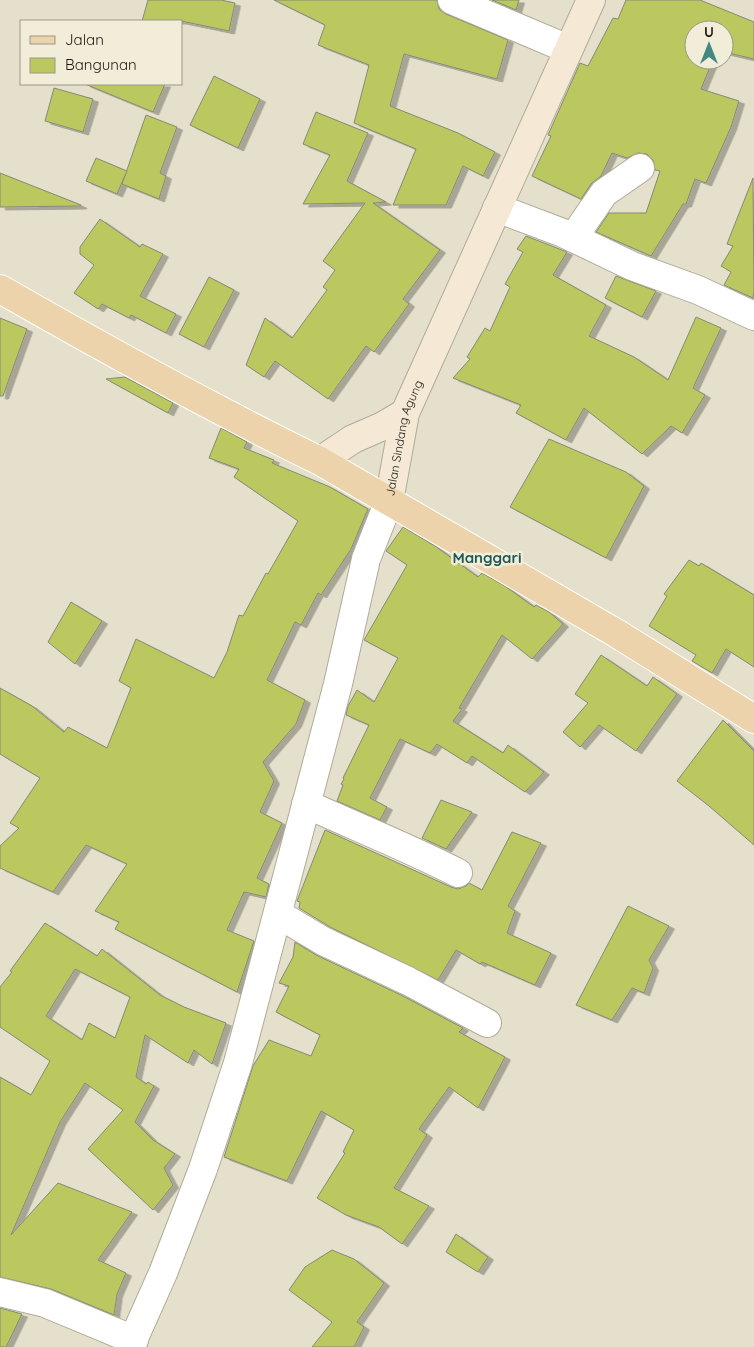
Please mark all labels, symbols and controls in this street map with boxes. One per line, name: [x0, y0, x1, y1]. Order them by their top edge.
legend: [20, 20, 182, 85]
north arrow: [684, 20, 734, 70]
text: U: [704, 23, 714, 41]
text: Jalan: [65, 30, 104, 49]
text: Bangunan: [65, 55, 137, 74]
street label: Jalan Sindang Agung: [382, 378, 426, 497]
district label: Manggari: [452, 548, 522, 567]

